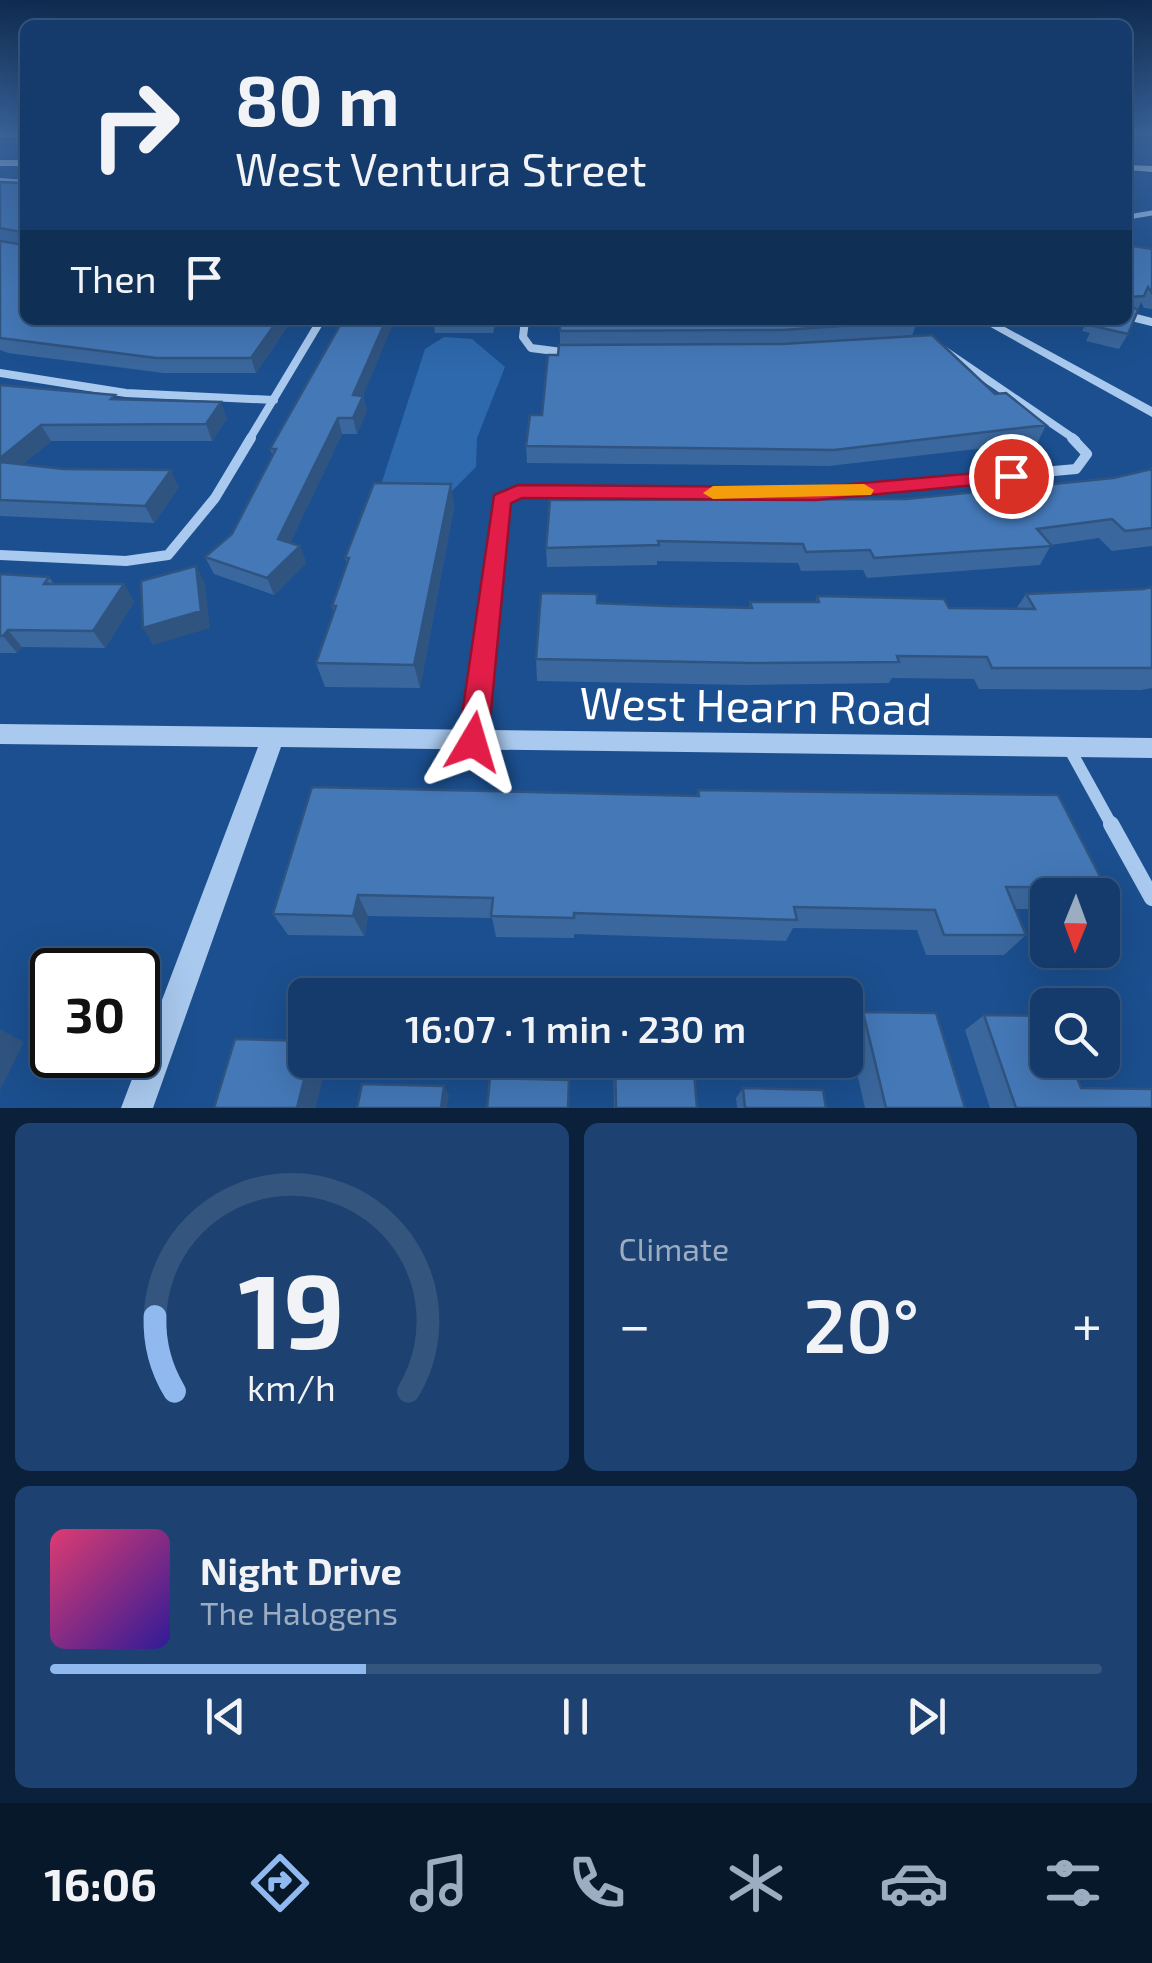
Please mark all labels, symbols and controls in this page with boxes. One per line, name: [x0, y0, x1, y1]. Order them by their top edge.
text: 80 m: [235, 56, 400, 140]
icon: right: [70, 60, 200, 190]
text: West Ventura Street: [235, 141, 647, 195]
icon: arrive: [177, 250, 232, 305]
text: Then: [70, 255, 157, 301]
pin: [969, 434, 1054, 519]
icon: arrive: [984, 449, 1039, 504]
street label: West Hearn Road: [579, 674, 933, 734]
position arrow: [421, 690, 525, 794]
north arrow: [1030, 878, 1120, 968]
map controls: [1030, 878, 1120, 1078]
speed limit sign: 30: [30, 948, 160, 1078]
button: search: [1030, 988, 1120, 1078]
text: 16:07 · 1 min · 230 m: [405, 1005, 746, 1051]
text: Climate: [619, 1229, 729, 1267]
text: 19: [239, 1245, 345, 1370]
text: 20°: [803, 1278, 919, 1368]
text: −: [619, 1290, 651, 1356]
text: +: [1072, 1290, 1102, 1356]
text: km/h: [247, 1365, 336, 1408]
text: Night Drive: [200, 1547, 402, 1593]
text: The Halogens: [200, 1593, 398, 1631]
icon: previous: [198, 1689, 253, 1744]
icon: pause: [548, 1689, 603, 1744]
icon: next: [899, 1689, 954, 1744]
icon: directions: [245, 1848, 315, 1918]
icon: music: [404, 1848, 474, 1918]
icon: phone: [562, 1848, 632, 1918]
icon: climate: [721, 1848, 791, 1918]
icon: car: [879, 1848, 949, 1918]
icon: filters: [1038, 1848, 1108, 1918]
text: 16:06: [44, 1856, 157, 1910]

